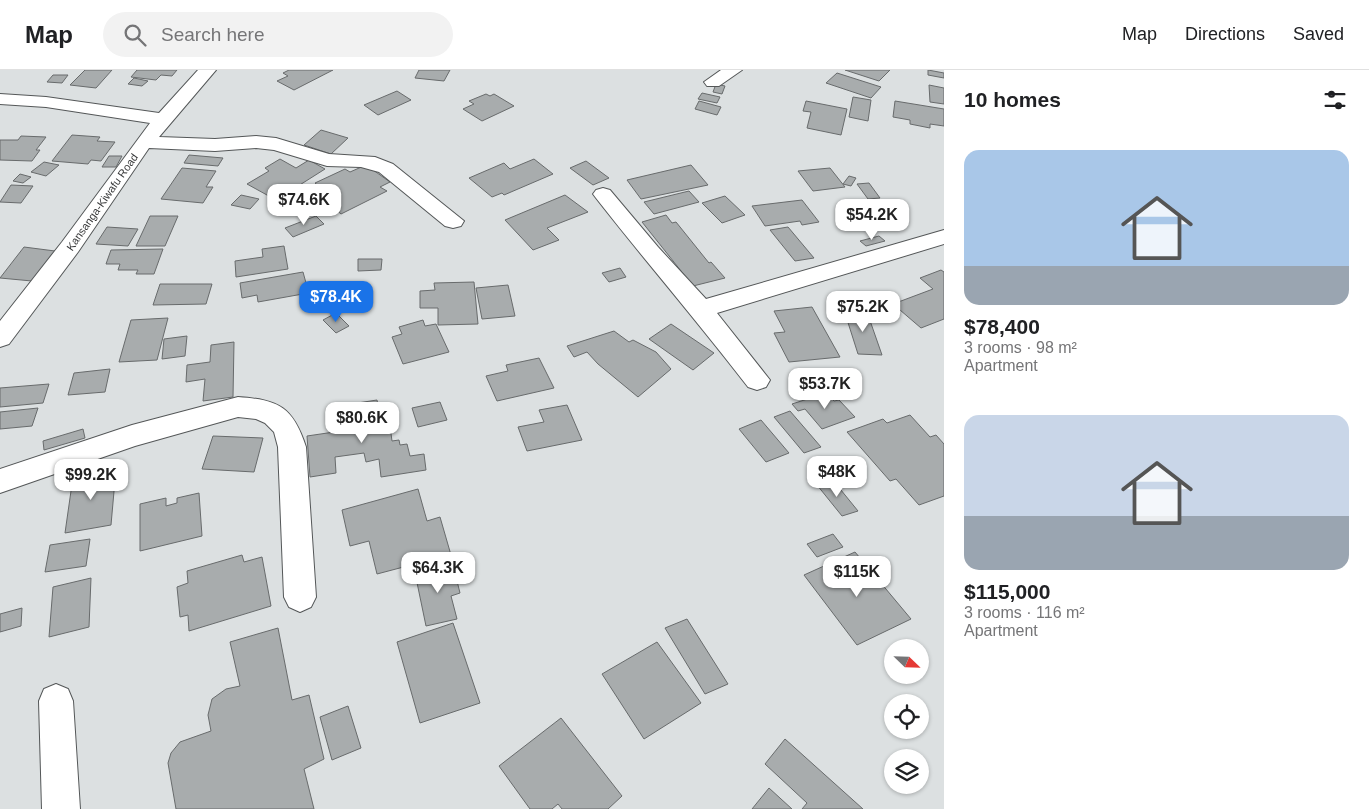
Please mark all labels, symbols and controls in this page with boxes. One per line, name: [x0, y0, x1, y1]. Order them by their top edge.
search box: [103, 12, 453, 57]
text: Map: [25, 21, 73, 48]
icon: search: [121, 21, 149, 49]
text: Search here: [161, 24, 265, 45]
text: Map: [1122, 24, 1157, 44]
text: Directions: [1185, 24, 1265, 44]
text: Saved: [1293, 24, 1344, 44]
icon: filters: [1321, 86, 1349, 114]
text: 10 homes: [964, 88, 1061, 111]
street label: Kansanga-Kiwafu Road: [64, 151, 140, 253]
icon: home: [1112, 183, 1202, 273]
pin: $74.6K: [263, 184, 345, 226]
text: $74.6K: [278, 191, 330, 208]
pin: $54.2K: [831, 198, 913, 241]
text: $54.2K: [846, 206, 898, 223]
pin: $78.4K: [295, 280, 377, 323]
text: $78.4K: [310, 288, 362, 305]
pin: $75.2K: [822, 290, 904, 333]
text: $75.2K: [837, 298, 889, 315]
text: $78,400: [964, 315, 1040, 338]
text: 3 rooms · 98 m²: [964, 339, 1077, 356]
text: Apartment: [964, 357, 1038, 374]
pin: $53.7K: [784, 368, 866, 410]
text: $53.7K: [799, 375, 851, 392]
pin: $80.6K: [321, 402, 403, 444]
text: $80.6K: [336, 409, 388, 426]
icon: home: [1112, 448, 1202, 538]
pin: $48K: [807, 456, 867, 498]
pin: $99.2K: [50, 458, 132, 501]
text: $48K: [818, 463, 856, 480]
text: $99.2K: [65, 466, 117, 483]
pin: $64.3K: [397, 552, 479, 594]
pin: $115K: [822, 556, 892, 598]
text: $64.3K: [412, 559, 464, 576]
text: $115K: [834, 563, 880, 580]
text: $115,000: [964, 580, 1050, 603]
text: 3 rooms · 116 m²: [964, 604, 1085, 621]
text: Apartment: [964, 622, 1038, 639]
north arrow: [884, 639, 929, 684]
map controls: [884, 639, 929, 794]
button: locate: [884, 694, 929, 739]
button: layers: [884, 749, 929, 794]

